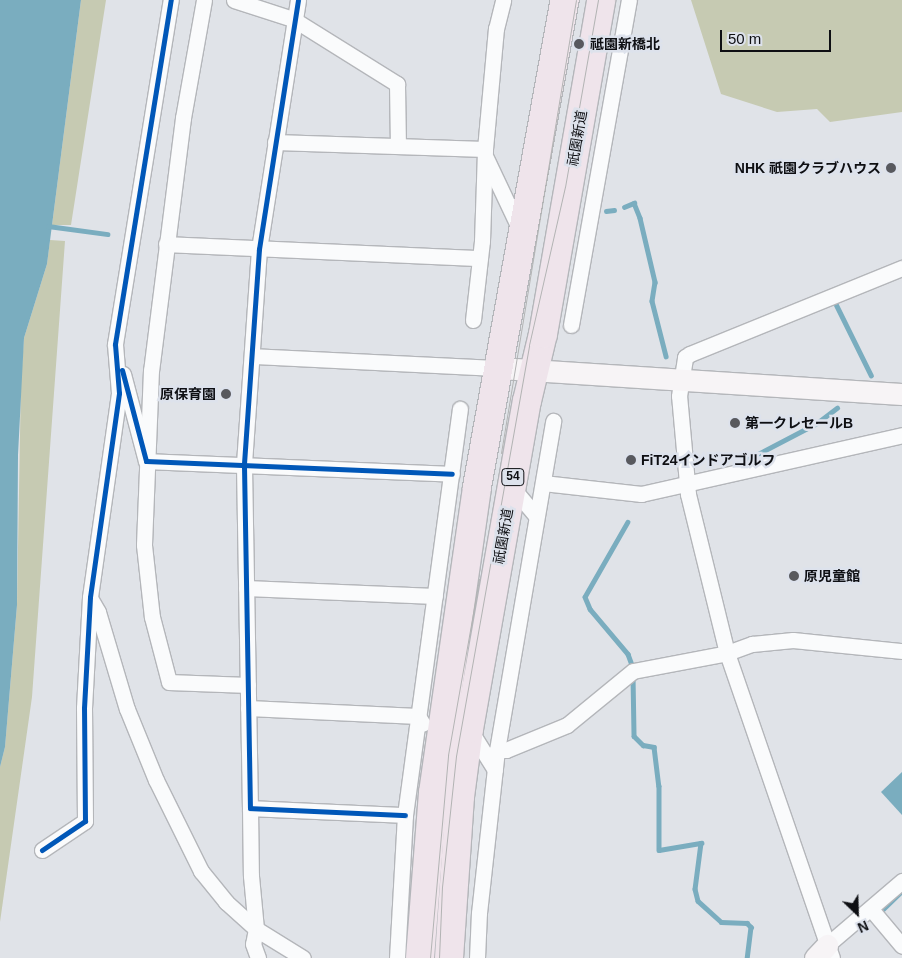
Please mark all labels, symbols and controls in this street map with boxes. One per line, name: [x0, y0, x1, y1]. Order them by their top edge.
scale bar: [722, 20, 833, 52]
text: 50 m: [728, 30, 761, 47]
place label: 祗園新橋北: [590, 36, 660, 52]
marker: 祗園新橋北: [572, 37, 586, 51]
street label: 祇園新道: [564, 109, 590, 167]
place label: NHK 祇園クラブハウス: [735, 160, 881, 176]
marker: NHK 祇園クラブハウス: [885, 162, 897, 174]
place label: 原保育園: [160, 386, 216, 402]
marker: 原保育園: [220, 388, 232, 400]
place label: 第一クレセールB: [745, 415, 853, 431]
marker: 第一クレセールB: [729, 417, 741, 429]
place label: FiT24インドアゴルフ: [641, 452, 776, 468]
marker: FiT24インドアゴルフ: [625, 454, 637, 466]
road number: 54: [500, 468, 526, 487]
street label: 祇園新道: [490, 507, 516, 565]
place label: 原児童館: [804, 568, 860, 584]
marker: 原児童館: [788, 570, 800, 582]
north arrow: [832, 888, 882, 938]
text: N: [855, 917, 871, 936]

